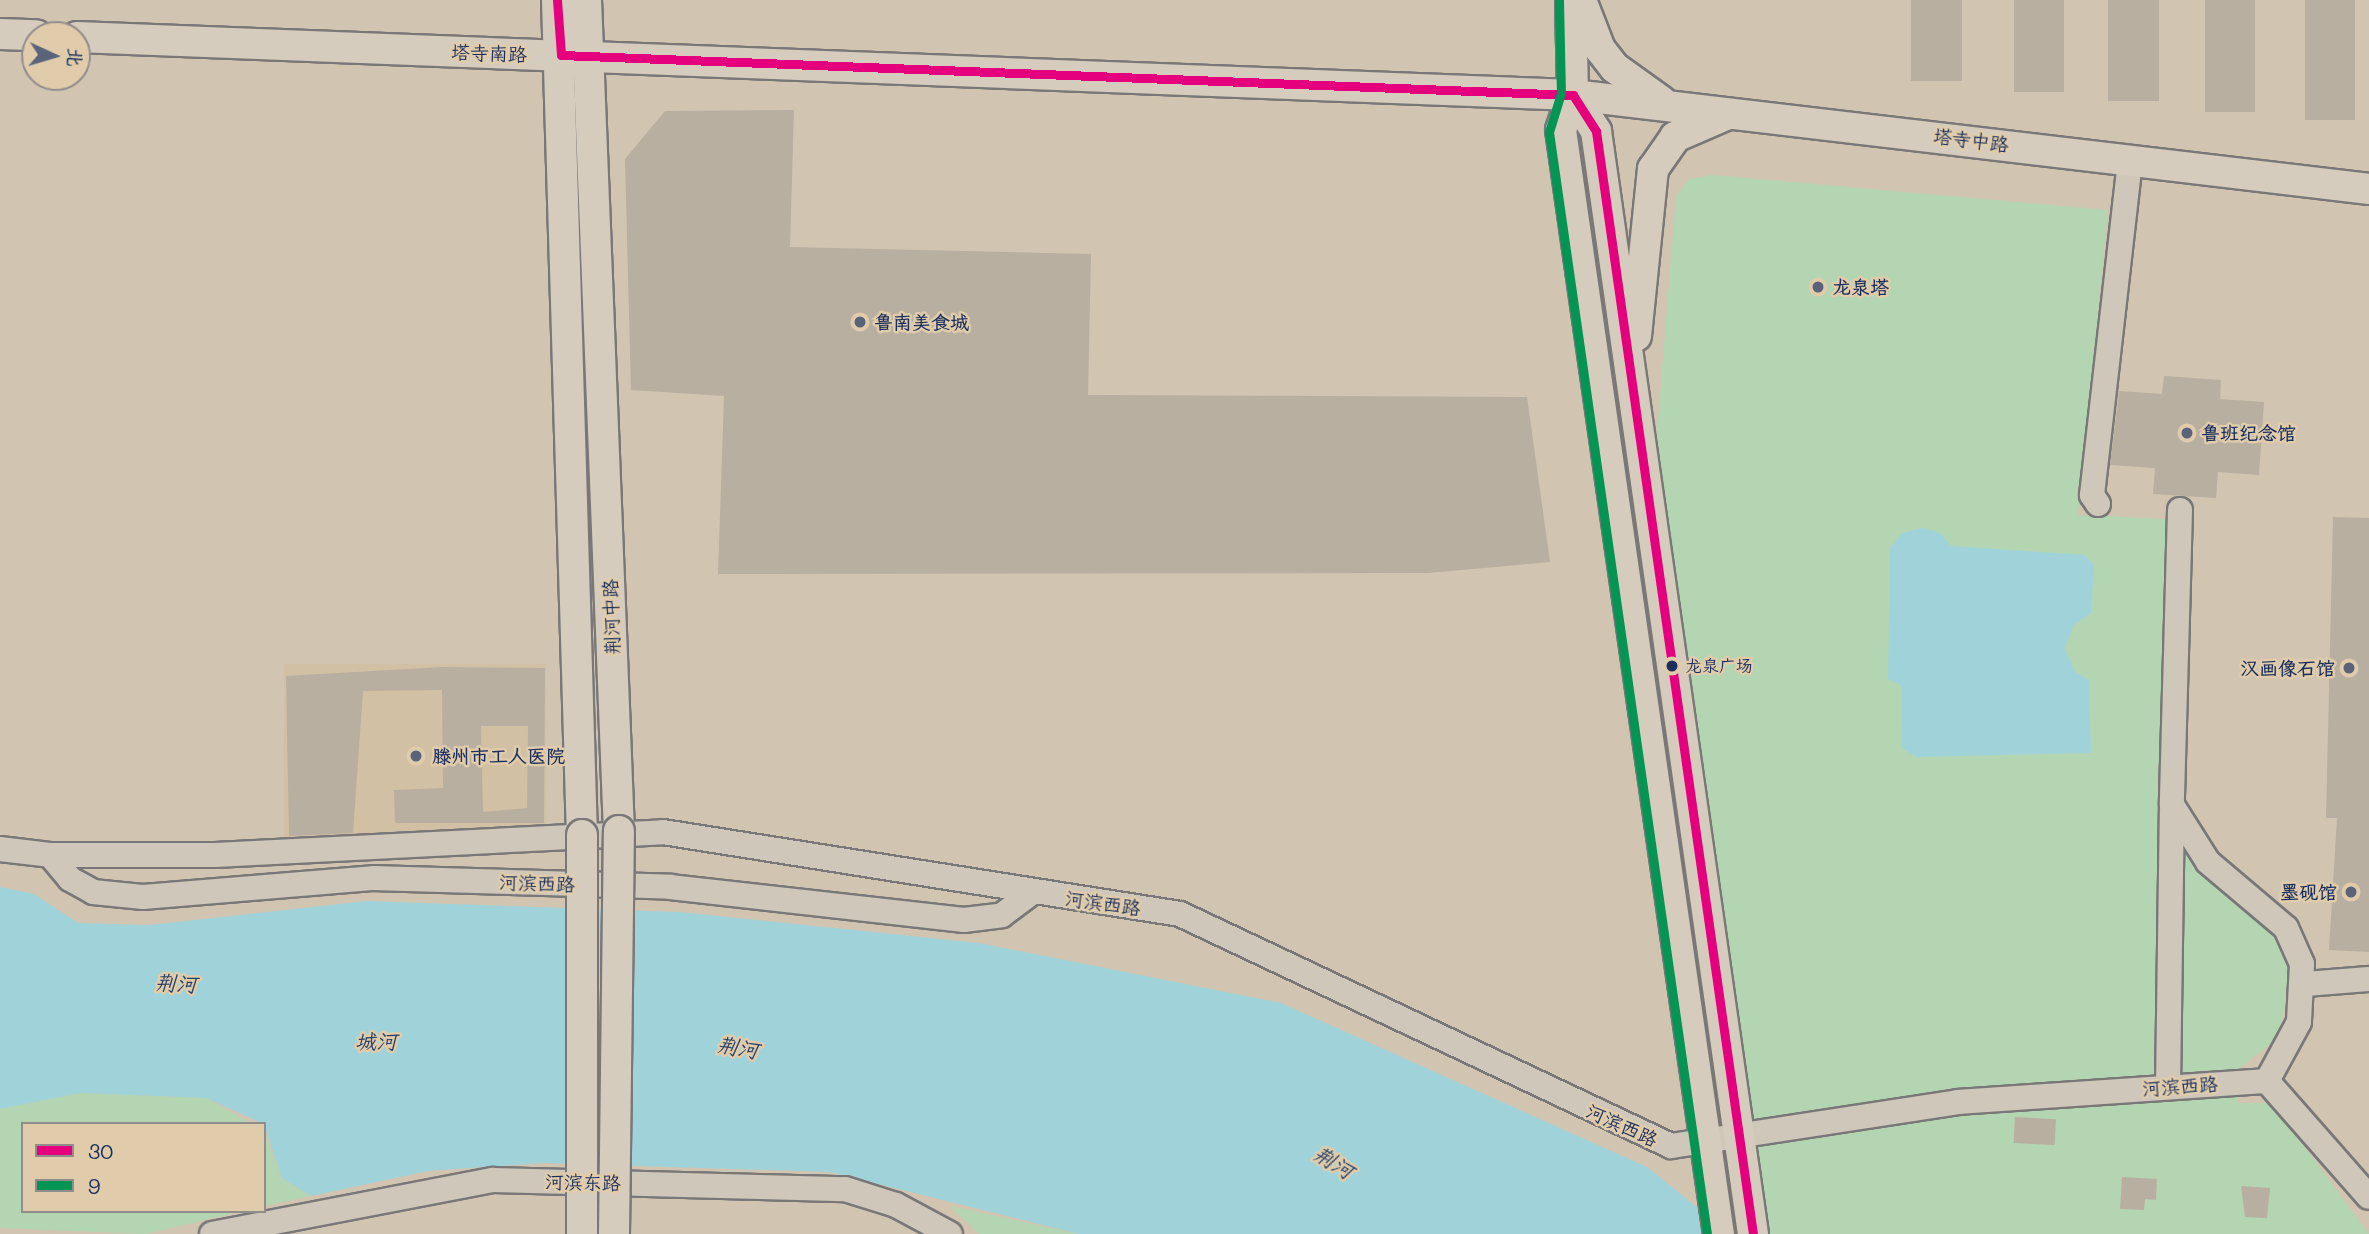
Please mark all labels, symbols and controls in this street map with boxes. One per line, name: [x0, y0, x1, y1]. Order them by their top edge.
north arrow: [21, 21, 91, 91]
street label: 塔寺南路: [451, 40, 527, 66]
text: 北: [62, 47, 89, 68]
street label: 塔寺中路: [1932, 124, 2010, 156]
place label: 龙泉塔: [1832, 276, 1889, 298]
marker: 龙泉塔: [1810, 279, 1826, 295]
place label: 鲁南美食城: [874, 311, 969, 333]
marker: 鲁南美食城: [852, 314, 868, 330]
place label: 鲁班纪念馆: [2201, 422, 2296, 444]
marker: 鲁班纪念馆: [2179, 425, 2195, 441]
street label: 荆河中路: [598, 579, 624, 655]
place label: 龙泉广场: [1685, 656, 1753, 676]
place label: 汉画像石馆: [2240, 657, 2335, 679]
marker: 龙泉广场: [1665, 659, 1679, 673]
marker: 汉画像石馆: [2341, 660, 2357, 676]
place label: 滕州市工人医院: [432, 745, 565, 767]
marker: 滕州市工人医院: [406, 746, 426, 766]
street label: 河滨西路: [499, 870, 575, 896]
place label: 墨砚馆: [2280, 881, 2337, 903]
marker: 墨砚馆: [2343, 884, 2359, 900]
street label: 河滨西路: [1064, 886, 1142, 920]
water label: 荆河: [154, 969, 198, 997]
water label: 城河: [355, 1028, 397, 1054]
water label: 荆河: [715, 1031, 761, 1063]
street label: 河滨西路: [2141, 1072, 2219, 1100]
street label: 河滨西路: [1583, 1099, 1661, 1151]
legend: [21, 1122, 266, 1213]
text: 30: [88, 1137, 113, 1164]
water label: 荆河: [1310, 1140, 1358, 1184]
street label: 河滨东路: [545, 1170, 621, 1194]
text: 9: [88, 1172, 100, 1199]

